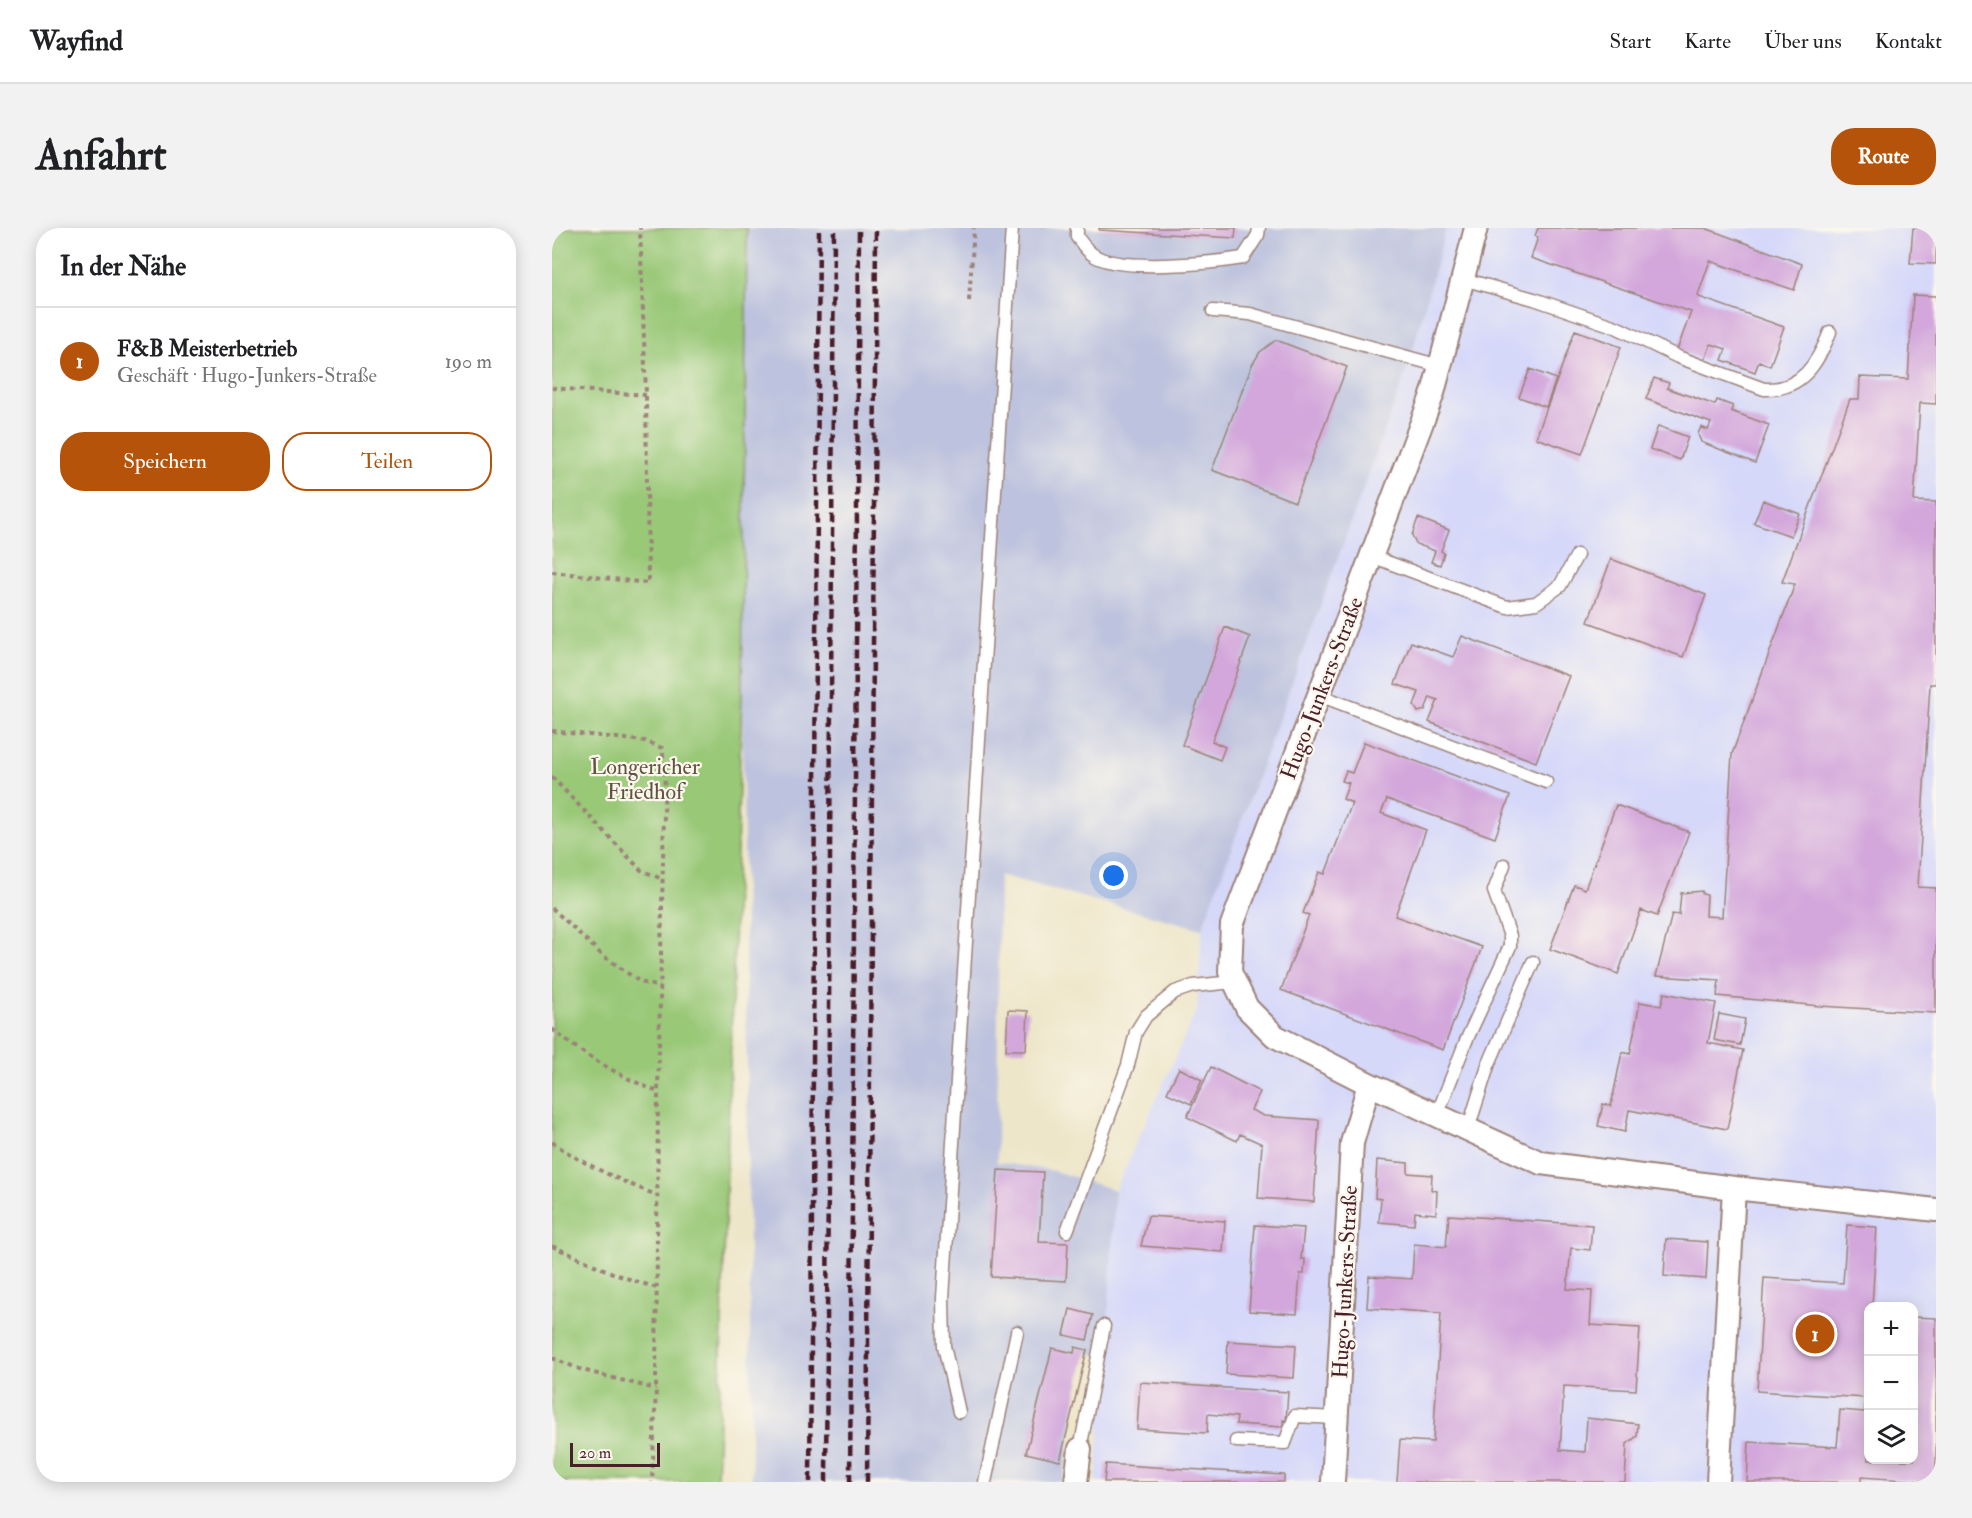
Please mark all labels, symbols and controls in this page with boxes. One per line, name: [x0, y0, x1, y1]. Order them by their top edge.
text: Wayfind: [30, 24, 123, 59]
text: Start: [1609, 28, 1651, 55]
text: Karte: [1684, 28, 1731, 55]
text: Über uns: [1764, 28, 1842, 55]
text: Kontakt: [1875, 28, 1942, 55]
button: Route: [1831, 128, 1936, 185]
text: Anfahrt: [36, 130, 167, 182]
text: In der Nähe: [60, 251, 186, 283]
text: F&B Meisterbetrieb: [117, 335, 297, 363]
text: 1: [76, 349, 83, 374]
text: 190 m: [445, 349, 492, 374]
text: Geschäft · Hugo-Junkers-Straße: [117, 363, 377, 388]
button: Speichern: [60, 432, 270, 491]
button: Teilen: [282, 432, 492, 491]
street label: Hugo-Junkers-Straße: [1274, 593, 1370, 784]
park label: Longericher Friedhof: [590, 753, 701, 806]
your location: [1099, 861, 1128, 890]
street label: Hugo-Junkers-Straße: [1326, 1185, 1364, 1379]
map controls: [1864, 1302, 1918, 1464]
button: +: [1864, 1302, 1918, 1356]
pin: 1: [1796, 1312, 1834, 1356]
button: −: [1864, 1356, 1918, 1410]
button: layers: [1864, 1410, 1918, 1464]
scale bar: [570, 1440, 660, 1468]
text: 20 m: [579, 1443, 611, 1463]

